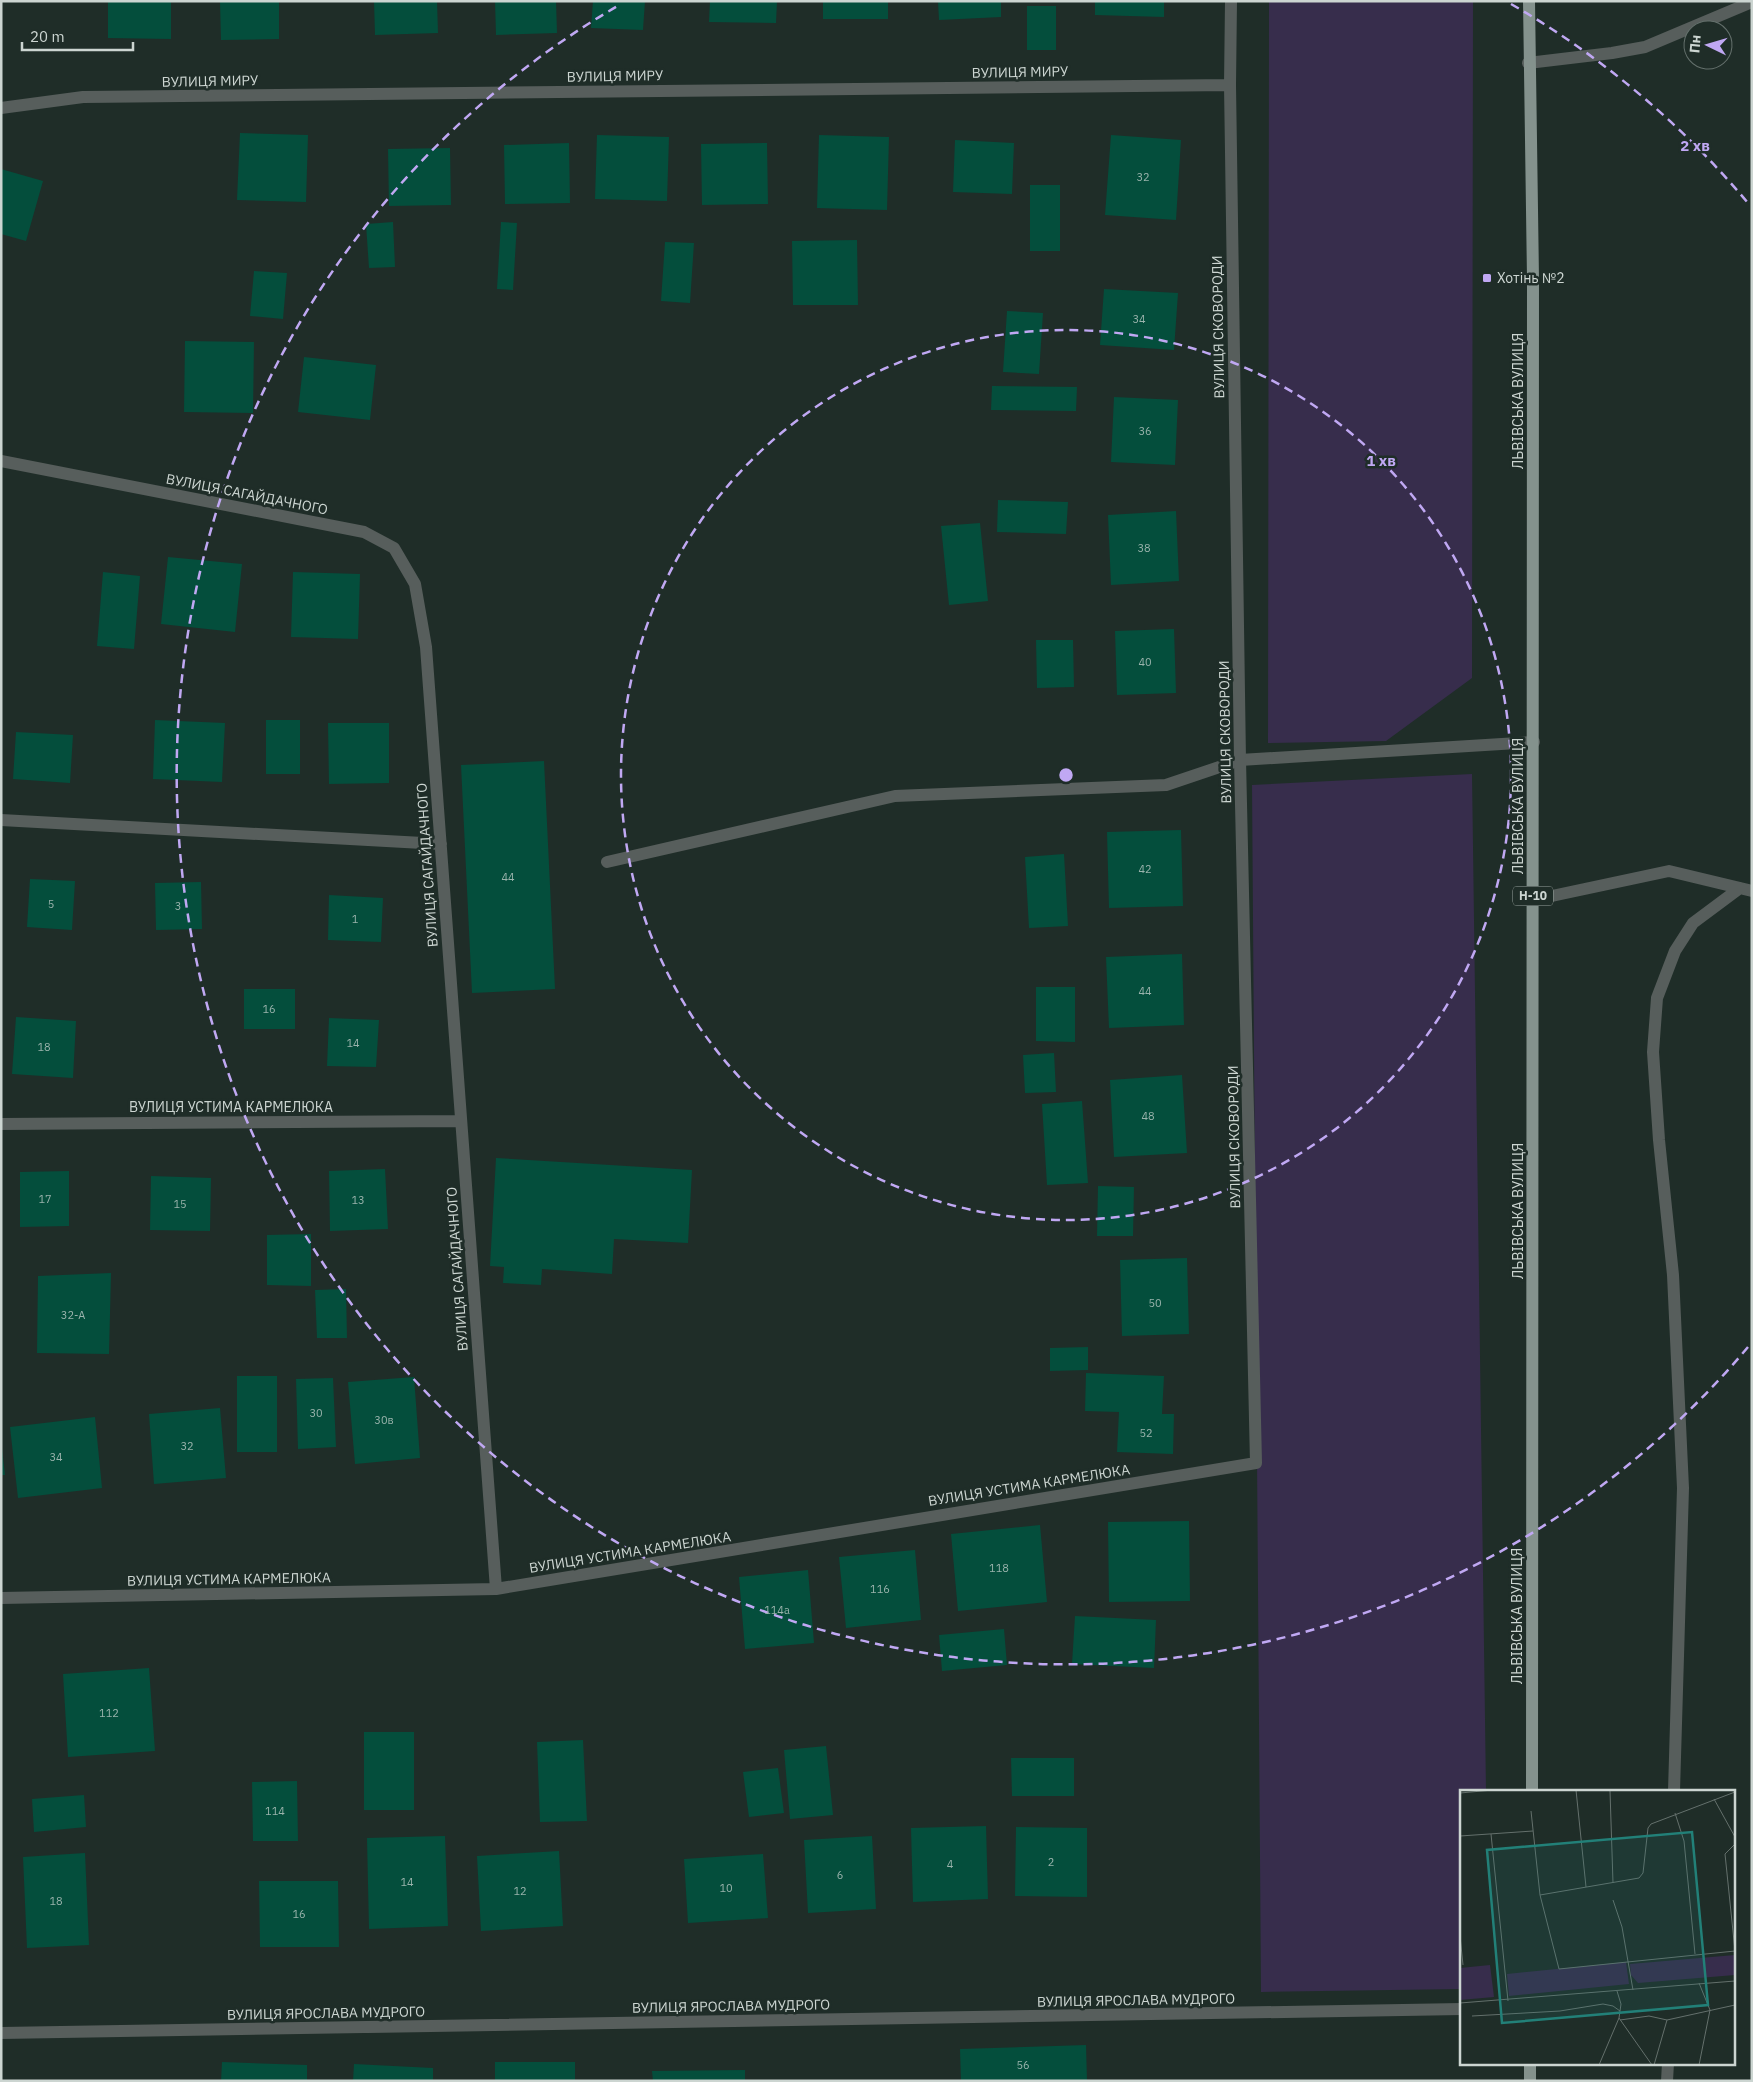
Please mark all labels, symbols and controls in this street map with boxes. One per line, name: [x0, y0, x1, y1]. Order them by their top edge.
scale bar: [22, 20, 134, 52]
north arrow: [1683, 20, 1733, 70]
text: 20 m: [30, 27, 65, 46]
text: Пн: [1685, 34, 1705, 54]
street label: ВУЛИЦЯ МИРУ: [972, 62, 1069, 82]
street label: ВУЛИЦЯ МИРУ: [567, 66, 664, 86]
street label: ВУЛИЦЯ МИРУ: [162, 71, 259, 91]
text: 2 хв: [1680, 136, 1710, 155]
house number: 32: [1136, 170, 1150, 184]
street label: ВУЛИЦЯ СКОВОРОДИ: [1208, 255, 1228, 399]
place label: Хотінь №2: [1497, 269, 1565, 287]
marker: Хотінь №2: [1481, 272, 1493, 284]
house number: 34: [1132, 312, 1146, 326]
street label: ЛЬВІВСЬКА ВУЛИЦЯ: [1509, 333, 1527, 469]
house number: 36: [1138, 424, 1152, 438]
text: 1 хв: [1366, 451, 1396, 470]
street label: ВУЛИЦЯ САГАЙДАЧНОГО: [164, 468, 330, 519]
house number: 38: [1137, 541, 1151, 555]
house number: 40: [1138, 655, 1152, 669]
street label: ВУЛИЦЯ СКОВОРОДИ: [1215, 660, 1235, 804]
street label: ЛЬВІВСЬКА ВУЛИЦЯ: [1509, 738, 1527, 874]
centre of rings: [1057, 766, 1075, 784]
street label: ВУЛИЦЯ САГАЙДАЧНОГО: [411, 782, 442, 948]
house number: 42: [1138, 862, 1152, 876]
house number: 44: [501, 870, 515, 884]
road number: Н-10: [1513, 886, 1553, 906]
house number: 5: [48, 897, 54, 911]
house number: 3: [175, 899, 181, 913]
house number: 1: [352, 912, 359, 926]
house number: 44: [1138, 984, 1152, 998]
house number: 16: [262, 1002, 276, 1016]
house number: 14: [346, 1036, 360, 1050]
house number: 18: [37, 1040, 51, 1054]
street label: ВУЛИЦЯ СКОВОРОДИ: [1224, 1065, 1244, 1209]
street label: ВУЛИЦЯ УСТИМА КАРМЕЛЮКА: [129, 1098, 333, 1116]
house number: 48: [1141, 1109, 1155, 1123]
street label: ЛЬВІВСЬКА ВУЛИЦЯ: [1509, 1143, 1527, 1279]
street label: ВУЛИЦЯ САГАЙДАЧНОГО: [441, 1186, 472, 1352]
house number: 17: [38, 1192, 52, 1206]
house number: 13: [351, 1193, 365, 1207]
house number: 15: [173, 1197, 187, 1211]
house number: 50: [1148, 1296, 1162, 1310]
house number: 32-А: [61, 1308, 85, 1322]
house number: 30: [309, 1406, 323, 1420]
house number: 30в: [374, 1413, 394, 1427]
house number: 52: [1139, 1426, 1153, 1440]
house number: 32: [180, 1439, 194, 1453]
house number: 34: [49, 1450, 63, 1464]
street label: ВУЛИЦЯ УСТИМА КАРМЕЛЮКА: [927, 1460, 1131, 1510]
street label: ВУЛИЦЯ УСТИМА КАРМЕЛЮКА: [528, 1527, 732, 1577]
street label: ЛЬВІВСЬКА ВУЛИЦЯ: [1508, 1548, 1526, 1684]
house number: 118: [989, 1561, 1009, 1575]
street label: ВУЛИЦЯ УСТИМА КАРМЕЛЮКА: [127, 1568, 331, 1590]
house number: 116: [870, 1582, 890, 1596]
house number: 114а: [764, 1603, 790, 1617]
house number: 112: [99, 1706, 119, 1720]
inset map: [1460, 1790, 1736, 2064]
house number: 114: [265, 1804, 285, 1818]
house number: 2: [1048, 1855, 1054, 1869]
house number: 4: [947, 1857, 954, 1871]
house number: 6: [837, 1868, 843, 1882]
house number: 14: [400, 1875, 414, 1889]
house number: 10: [719, 1881, 733, 1895]
house number: 12: [513, 1884, 527, 1898]
house number: 18: [49, 1894, 63, 1908]
house number: 16: [292, 1907, 306, 1921]
street label: ВУЛИЦЯ ЯРОСЛАВА МУДРОГО: [1037, 1989, 1235, 2011]
street label: ВУЛИЦЯ ЯРОСЛАВА МУДРОГО: [632, 1995, 830, 2017]
street label: ВУЛИЦЯ ЯРОСЛАВА МУДРОГО: [227, 2002, 425, 2024]
house number: 56: [1016, 2058, 1030, 2072]

